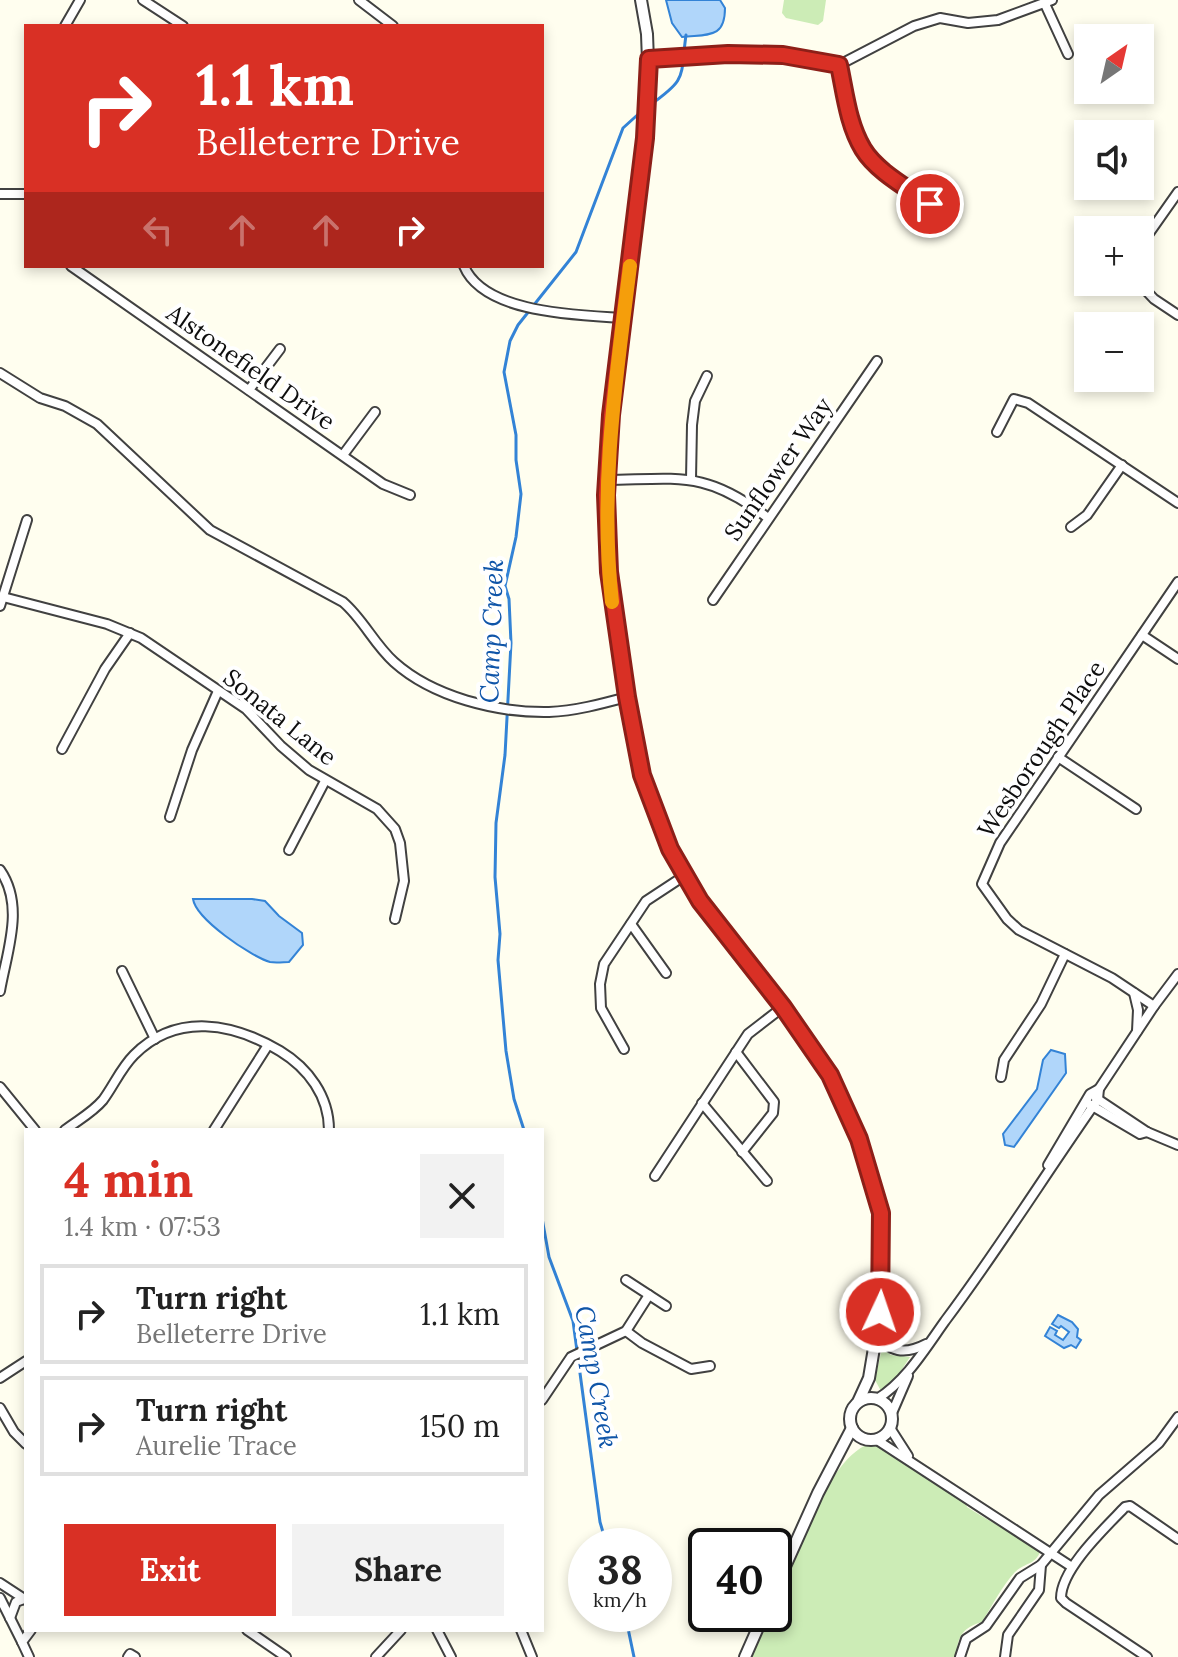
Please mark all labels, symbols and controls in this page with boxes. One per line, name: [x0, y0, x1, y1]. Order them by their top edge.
north arrow: [1074, 24, 1154, 104]
map controls: [1074, 24, 1154, 392]
text: 1.1 km: [196, 49, 354, 120]
icon: right: [64, 56, 168, 160]
text: Belleterre Drive: [196, 119, 460, 165]
button: sound: [1074, 120, 1154, 200]
pin: [896, 170, 964, 238]
icon: arrive: [908, 182, 952, 226]
icon: left: [136, 208, 180, 252]
icon: ahead: [220, 208, 264, 252]
icon: ahead: [304, 208, 348, 252]
icon: right: [388, 208, 432, 252]
button: +: [1074, 216, 1154, 296]
street label: Alstonefield Drive: [160, 297, 341, 437]
button: −: [1074, 312, 1154, 392]
street label: Sunflower Way: [717, 391, 839, 547]
water label: Camp Creek: [472, 558, 510, 704]
street label: Wesborough Place: [970, 654, 1112, 844]
street label: Sonata Lane: [217, 662, 343, 772]
text: 4 min: [64, 1149, 193, 1210]
button: close: [420, 1154, 504, 1238]
text: 1.4 km · 07:53: [64, 1210, 221, 1243]
position arrow: [838, 1270, 922, 1354]
text: Turn right: [136, 1279, 287, 1317]
icon: right: [68, 1292, 112, 1336]
text: 1.1 km: [420, 1295, 500, 1333]
water label: Camp Creek: [568, 1303, 626, 1451]
text: Belleterre Drive: [136, 1317, 327, 1350]
text: Turn right: [136, 1391, 287, 1429]
icon: right: [68, 1404, 112, 1448]
text: 150 m: [419, 1407, 500, 1445]
text: Aurelie Trace: [136, 1429, 297, 1462]
button: Exit: [64, 1524, 276, 1616]
button: Share: [292, 1524, 504, 1616]
speed limit sign: 40: [688, 1528, 792, 1632]
text: 38: [597, 1544, 643, 1595]
text: km/h: [593, 1587, 647, 1612]

